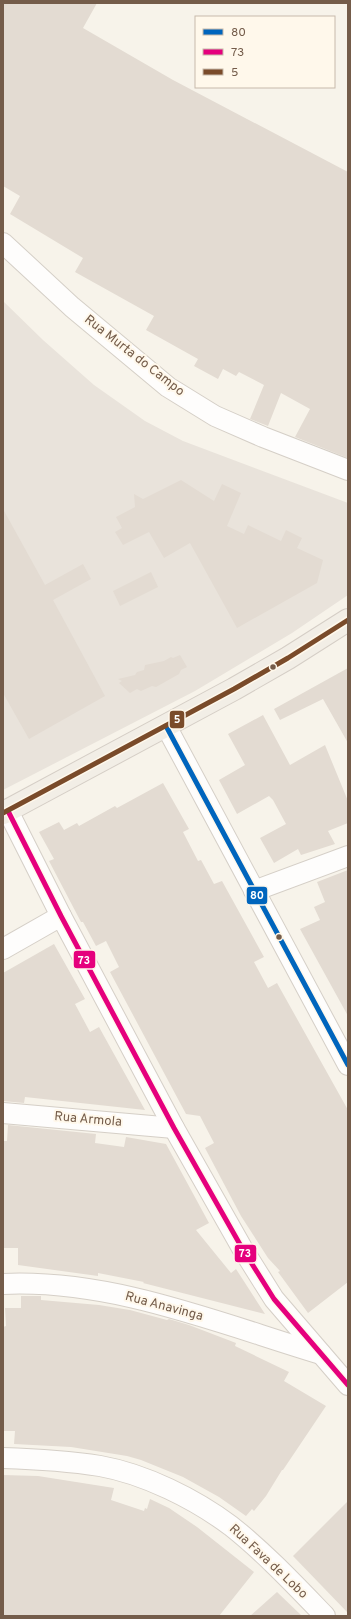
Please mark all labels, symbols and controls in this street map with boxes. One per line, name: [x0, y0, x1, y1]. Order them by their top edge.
legend: [195, 16, 335, 88]
text: 80: [231, 25, 246, 41]
text: 73: [231, 45, 244, 61]
text: 5: [231, 65, 238, 81]
street label: Rua Murta do Campo: [81, 312, 187, 400]
unlabelled marker: [268, 662, 278, 672]
line badge: 5: [169, 710, 185, 729]
text: 5: [174, 713, 181, 727]
line badge: 80: [246, 886, 268, 905]
text: 80: [250, 889, 264, 903]
unlabelled marker: [274, 932, 284, 942]
line badge: 73: [73, 950, 96, 969]
text: 73: [78, 954, 90, 968]
street label: Rua Armola: [54, 1109, 122, 1131]
line badge: 73: [234, 1244, 257, 1263]
text: 73: [239, 1247, 251, 1261]
street label: Rua Anavinga: [123, 1289, 205, 1325]
street label: Rua Fava de Lobo: [225, 1521, 311, 1603]

